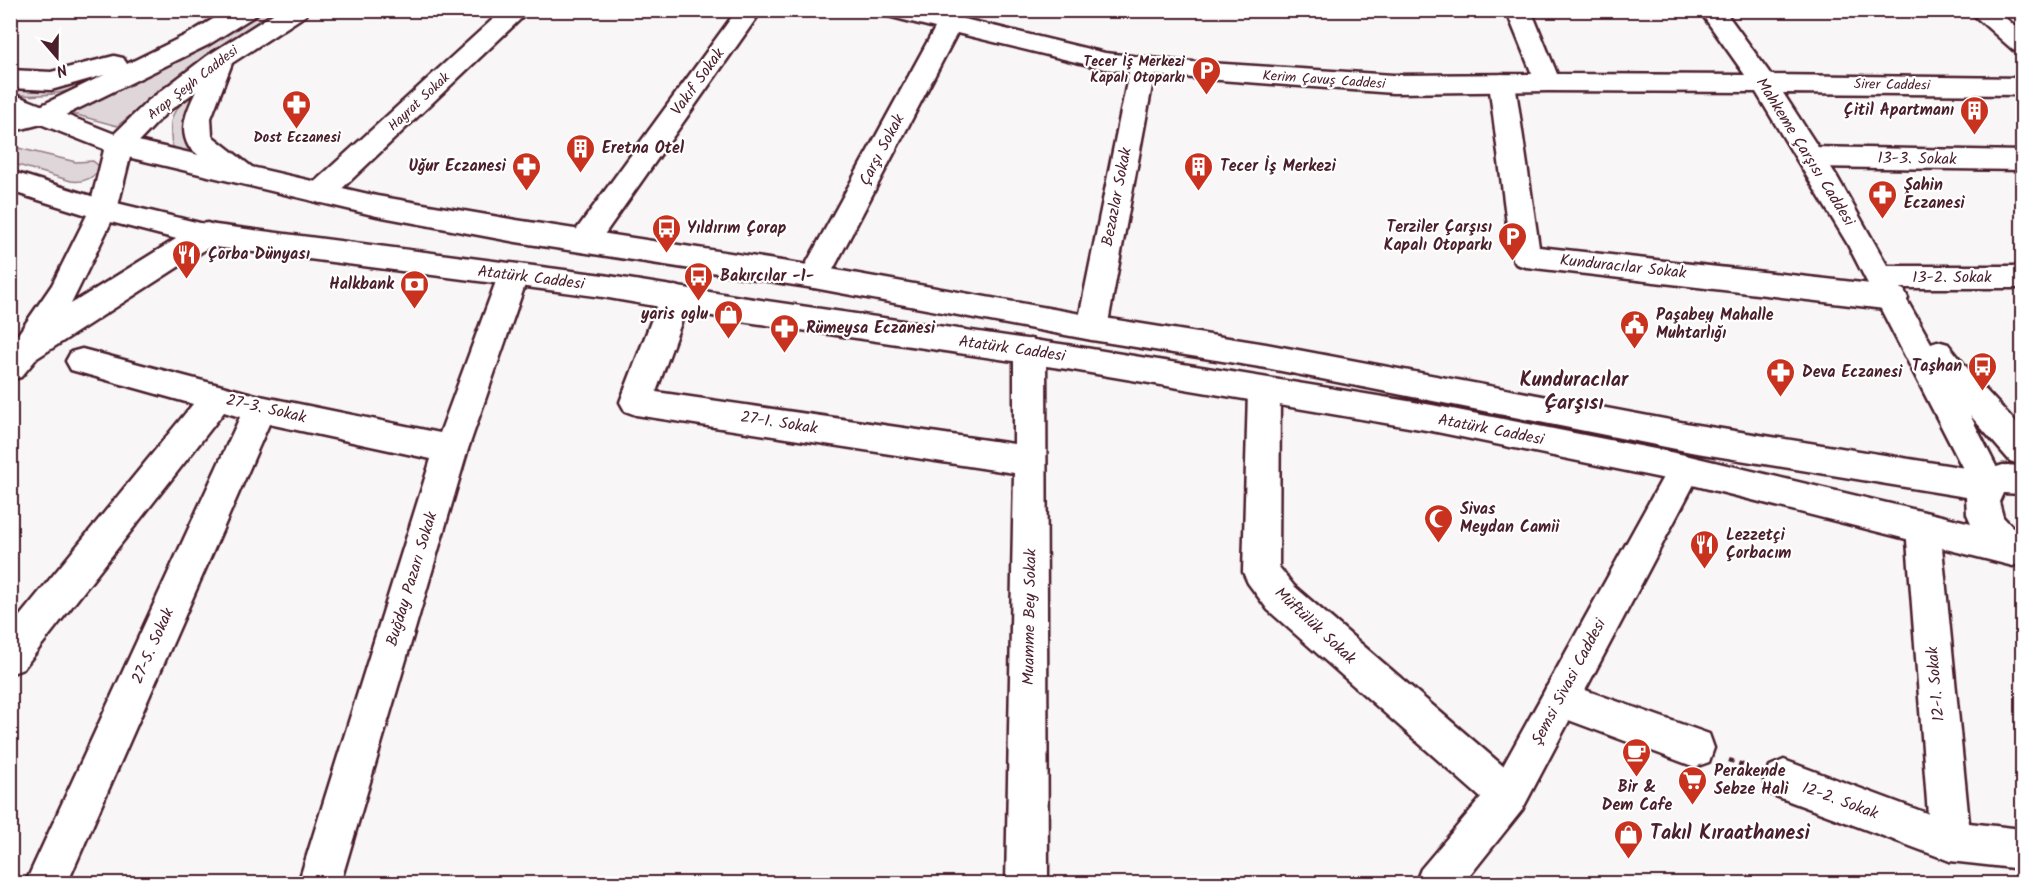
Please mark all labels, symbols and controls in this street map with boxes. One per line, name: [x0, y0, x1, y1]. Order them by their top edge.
north arrow: [27, 27, 87, 87]
street label: Arap Şeyh Caddesi: [143, 40, 244, 126]
street label: Vakıf Sokak: [665, 43, 731, 121]
place label: Tecer İş Merkezi Kapalı Otoparkı: [1084, 51, 1185, 89]
parking icon: Tecer İş Merkezi Kapalı Otoparkı: [1190, 54, 1222, 96]
text: N: [53, 56, 71, 83]
street label: Kerim Çavuş Caddesi: [1262, 65, 1387, 95]
street label: Hayrat Sokak: [383, 67, 455, 137]
street label: Mahkeme Çarşısı Caddesi: [1749, 73, 1862, 232]
street label: Sirer Caddesi: [1854, 73, 1931, 97]
pharmacy icon: Dost Eczanesi: [281, 88, 313, 130]
building icon: Çitil Apartmanı: [1959, 94, 1991, 136]
place label: Çitil Apartmanı: [1844, 98, 1954, 123]
street label: Çarşı Sokak: [853, 109, 912, 190]
place label: Dost Eczanesi: [253, 127, 341, 149]
building icon: Eretna Otel: [565, 132, 597, 174]
place label: Eretna Otel: [602, 136, 685, 161]
street label: Bezazlar Sokak: [1095, 145, 1139, 249]
street label: 13-3. Sokak: [1877, 146, 1957, 172]
pharmacy icon: Uğur Eczanesi: [511, 150, 543, 192]
building icon: Tecer İş Merkezi: [1183, 150, 1215, 192]
place label: Uğur Eczanesi: [408, 154, 507, 179]
place label: Tecer İş Merkezi: [1220, 154, 1337, 179]
place label: Şahin Eczanesi: [1904, 173, 1966, 216]
pharmacy icon: Şahin Eczanesi: [1867, 178, 1899, 220]
bus stop icon: Yıldırım Çorap: [650, 212, 682, 254]
place label: Terziler Çarşısı Kapalı Otoparkı: [1384, 215, 1492, 258]
place label: Yıldırım Çorap: [687, 216, 787, 241]
parking icon: Terziler Çarşısı Kapalı Otoparkı: [1497, 220, 1529, 262]
restaurant icon: Çorba Dünyası: [171, 238, 203, 280]
place label: Çorba Dünyası: [208, 242, 310, 267]
street label: Kunduracılar Sokak: [1559, 248, 1688, 286]
street label: Atatürk Caddesi: [476, 259, 587, 297]
bus stop icon: Bakırcılar -1-: [683, 260, 715, 302]
place label: Bakırcılar -1-: [720, 264, 814, 289]
street label: 13-2. Sokak: [1912, 265, 1992, 290]
bank icon: Halkbank: [399, 268, 431, 310]
place label: Halkbank: [329, 272, 395, 297]
shop icon: yaris oglu: [713, 298, 745, 340]
place label: yaris oglu: [640, 302, 708, 327]
place label: Paşabey Mahalle Muhtarlığı: [1656, 303, 1774, 346]
public building icon: Paşabey Mahalle Muhtarlığı: [1619, 308, 1651, 350]
pharmacy icon: Rümeysa Eczanesi: [769, 312, 801, 354]
place label: Rümeysa Eczanesi: [806, 316, 936, 341]
street label: Atatürk Caddesi: [957, 329, 1068, 369]
bus stop icon: Taşhan: [1967, 350, 1999, 392]
place label: Taşhan: [1912, 354, 1962, 379]
pharmacy icon: Deva Eczanesi: [1765, 356, 1797, 398]
place label: Deva Eczanesi: [1802, 360, 1903, 385]
district label: Kunduracılar Çarşısı: [1520, 365, 1629, 420]
street label: 27-3. Sokak: [223, 388, 309, 430]
street label: 27-1. Sokak: [739, 405, 820, 441]
street label: Atatürk Caddesi: [1436, 407, 1547, 453]
place label: Sivas Meydan Camii: [1460, 497, 1560, 540]
mosque icon: Sivas Meydan Camii: [1423, 502, 1455, 544]
street label: Buğday Pazarı Sokak: [380, 508, 445, 649]
place label: Lezzetçi Çorbacım: [1726, 523, 1791, 566]
restaurant icon: Lezzetçi Çorbacım: [1689, 528, 1721, 570]
street label: Muamme Bey Sokak: [1016, 548, 1044, 685]
street label: Müftülük Sokak: [1268, 581, 1362, 671]
street label: 27-5. Sokak: [125, 603, 181, 688]
street label: Şemsi Sivasi Caddesi: [1525, 613, 1613, 750]
street label: 12-1. Sokak: [1920, 645, 1952, 723]
cafe icon: Bir & Dem Cafe: [1621, 736, 1653, 778]
place label: Perakende Sebze Hali: [1714, 759, 1789, 802]
supermarket icon: Perakende Sebze Hali: [1677, 764, 1709, 806]
place label: Bir & Dem Cafe: [1602, 775, 1672, 818]
street label: 12-2. Sokak: [1798, 776, 1882, 826]
shop icon: Takıl Kıraathanesi: [1613, 818, 1645, 860]
place label: Takıl Kıraathanesi: [1650, 818, 1811, 850]

